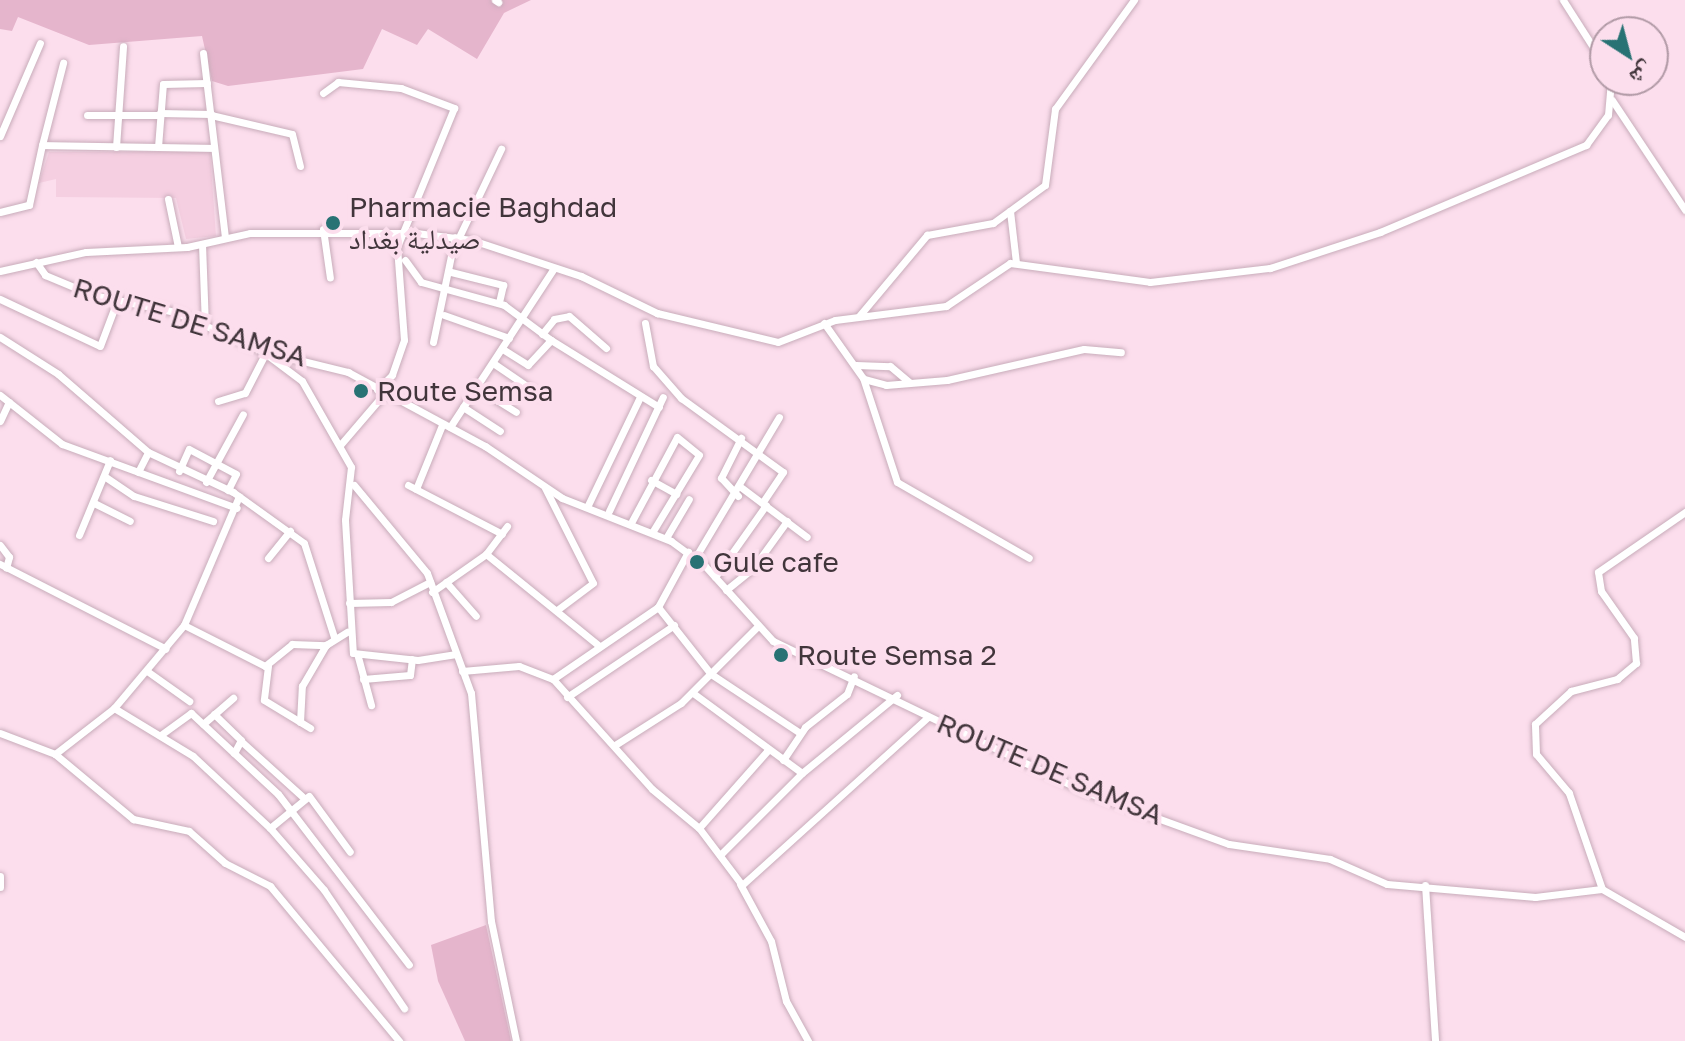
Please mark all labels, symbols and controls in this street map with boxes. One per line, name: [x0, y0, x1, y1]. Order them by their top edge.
north arrow: [1589, 16, 1669, 96]
text: ش: [1625, 56, 1660, 92]
place label: Pharmacie Baghdad صيدلية بغداد: [349, 190, 617, 256]
marker: Pharmacie Baghdad صيدلية بغداد: [324, 214, 342, 232]
street label: ROUTE DE SAMSA: [69, 271, 311, 373]
place label: Route Semsa: [377, 374, 554, 408]
marker: Route Semsa: [352, 382, 370, 400]
place label: Gule cafe: [713, 545, 839, 579]
marker: Gule cafe: [688, 553, 706, 571]
place label: Route Semsa 2: [797, 638, 997, 672]
marker: Route Semsa 2: [772, 646, 790, 664]
street label: ROUTE DE SAMSA: [932, 706, 1168, 832]

